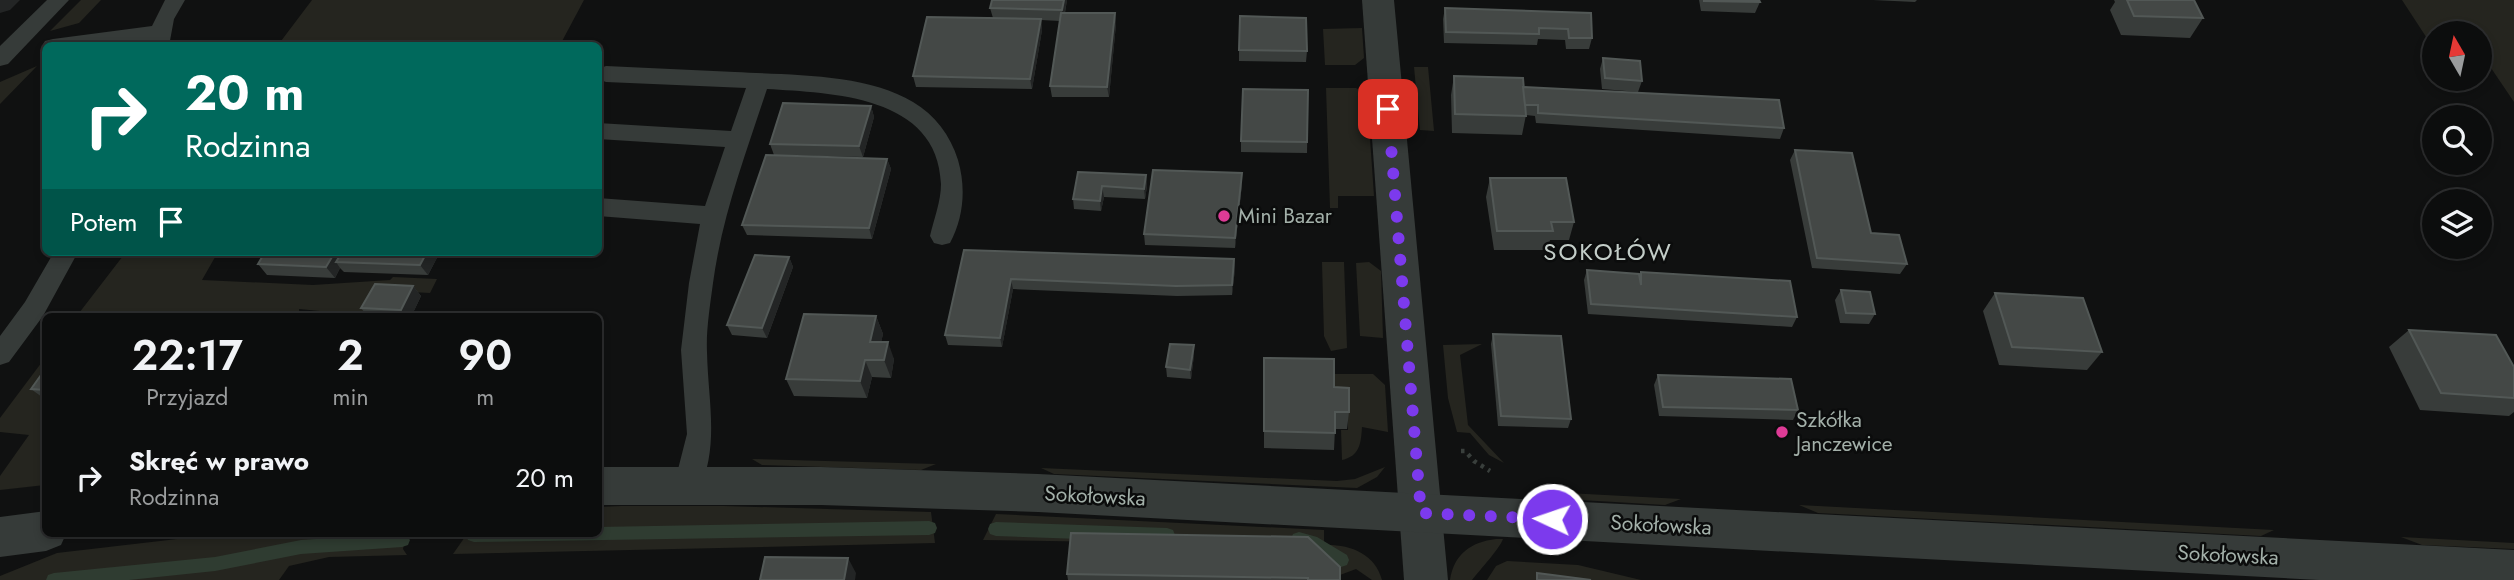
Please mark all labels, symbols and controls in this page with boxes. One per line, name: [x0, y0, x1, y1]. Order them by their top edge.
north arrow: [2422, 21, 2492, 91]
map controls: [2422, 21, 2492, 259]
text: 20 m: [185, 58, 304, 128]
icon: right: [70, 70, 161, 161]
pin: [1358, 79, 1418, 139]
icon: arrive: [1369, 90, 1407, 128]
button: search: [2422, 105, 2492, 175]
text: Rodzinna: [185, 123, 311, 169]
button: layers: [2422, 189, 2492, 259]
place label: Mini Bazar: [1238, 201, 1333, 231]
text: Potem: [70, 203, 138, 241]
icon: arrive: [152, 203, 190, 241]
marker: Mini Bazar: [1216, 208, 1232, 224]
district label: SOKOŁÓW: [1543, 234, 1673, 269]
text: 22:17: [132, 325, 243, 386]
text: 2: [337, 325, 364, 386]
text: 90: [458, 325, 512, 386]
text: Przyjazd: [146, 380, 228, 414]
text: min: [333, 380, 369, 414]
text: m: [476, 380, 494, 414]
place label: Szkółka Janczewice: [1793, 405, 1893, 459]
marker: Szkółka Janczewice: [1774, 424, 1790, 440]
text: Skręć w prawo: [129, 442, 309, 480]
icon: right: [70, 459, 108, 497]
text: 20 m: [516, 459, 574, 497]
street label: Sokołowska: [1044, 478, 1146, 514]
text: Rodzinna: [129, 480, 219, 514]
position arrow: [1515, 482, 1589, 556]
street label: Sokołowska: [1610, 507, 1712, 543]
street label: Sokołowska: [2177, 537, 2279, 573]

